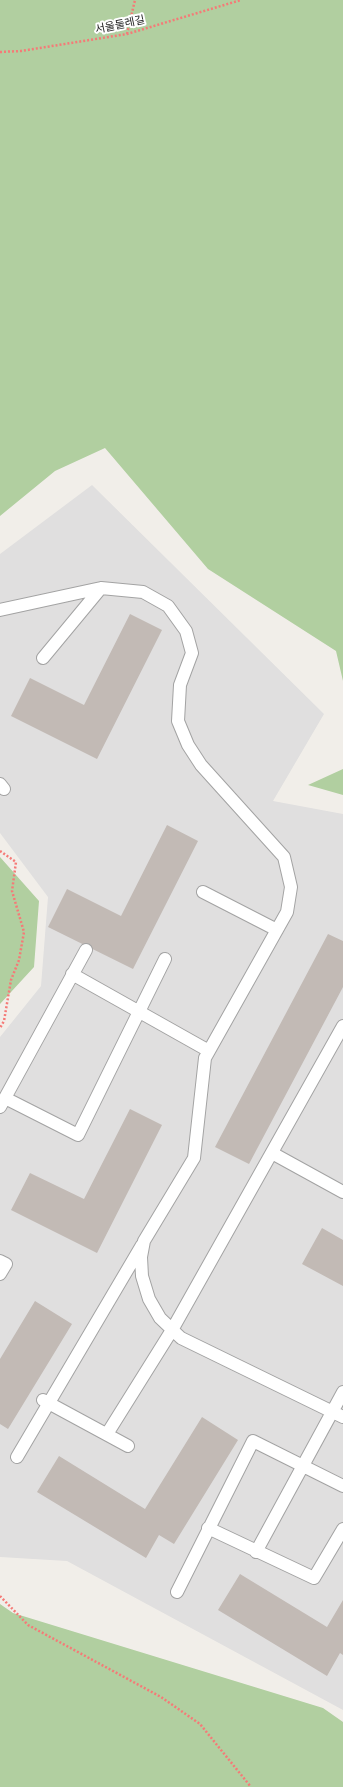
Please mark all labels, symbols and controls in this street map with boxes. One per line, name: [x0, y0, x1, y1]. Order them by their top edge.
street label: 서울둘레길: [94, 13, 146, 37]

